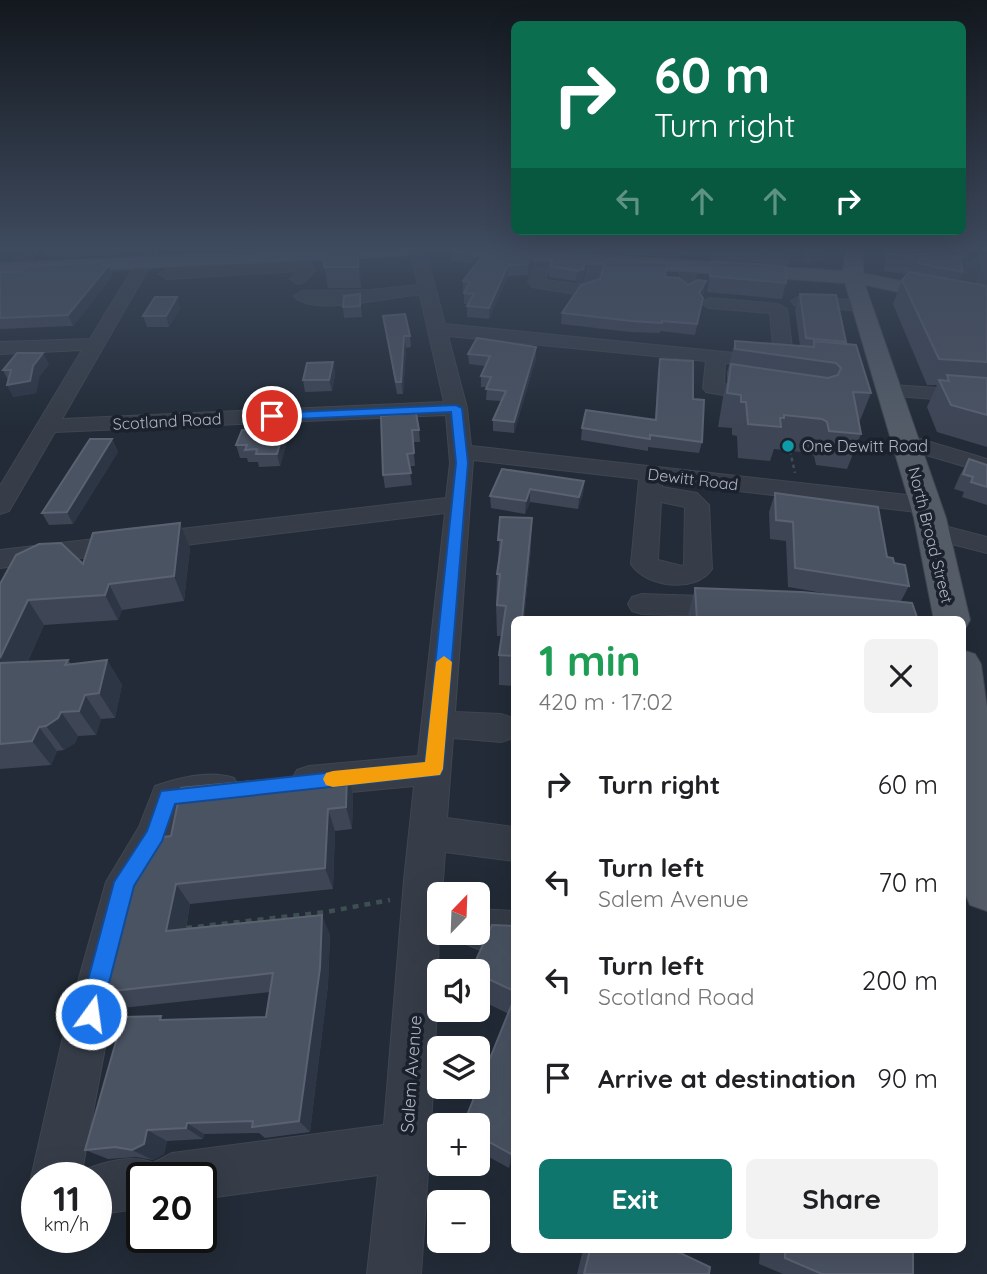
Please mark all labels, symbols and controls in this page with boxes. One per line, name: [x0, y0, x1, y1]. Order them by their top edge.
text: 60 m: [654, 44, 770, 105]
icon: right: [539, 49, 630, 140]
text: Turn right: [654, 105, 795, 145]
icon: left: [610, 182, 648, 220]
icon: ahead: [683, 182, 721, 220]
icon: ahead: [756, 182, 794, 220]
icon: right: [829, 182, 867, 220]
pin: [242, 386, 302, 446]
icon: arrive: [253, 397, 291, 435]
street label: Scotland Road: [112, 408, 222, 434]
place label: One Dewitt Road: [802, 436, 928, 456]
marker: One Dewitt Road: [780, 438, 796, 454]
street label: Dewitt Road: [647, 464, 739, 494]
street label: North Broad Street: [904, 465, 958, 605]
text: 1 min: [539, 634, 641, 687]
button: close: [864, 639, 938, 713]
text: 420 m · 17:02: [539, 687, 673, 716]
icon: right: [539, 765, 577, 803]
text: Turn right: [598, 768, 720, 801]
text: 60 m: [878, 768, 938, 801]
text: Turn left: [598, 851, 705, 884]
icon: left: [539, 863, 577, 901]
text: 70 m: [878, 866, 938, 899]
north arrow: [427, 882, 490, 945]
map controls: [427, 882, 490, 1253]
text: Salem Avenue: [598, 884, 749, 913]
text: Turn left: [598, 949, 705, 982]
button: sound: [427, 959, 490, 1022]
icon: left: [539, 961, 577, 999]
text: 200 m: [862, 964, 938, 997]
position arrow: [54, 977, 128, 1051]
text: Scotland Road: [598, 982, 754, 1011]
street label: Salem Avenue: [395, 1014, 427, 1134]
button: layers: [427, 1036, 490, 1099]
icon: arrive: [539, 1059, 577, 1097]
text: Arrive at destination: [598, 1062, 856, 1095]
text: 90 m: [877, 1062, 938, 1095]
button: +: [427, 1113, 490, 1176]
button: Exit: [539, 1159, 732, 1239]
button: Share: [746, 1159, 938, 1239]
speed limit sign: 20: [126, 1162, 217, 1253]
text: 11: [53, 1176, 80, 1220]
button: −: [427, 1190, 490, 1253]
text: km/h: [44, 1213, 89, 1236]

